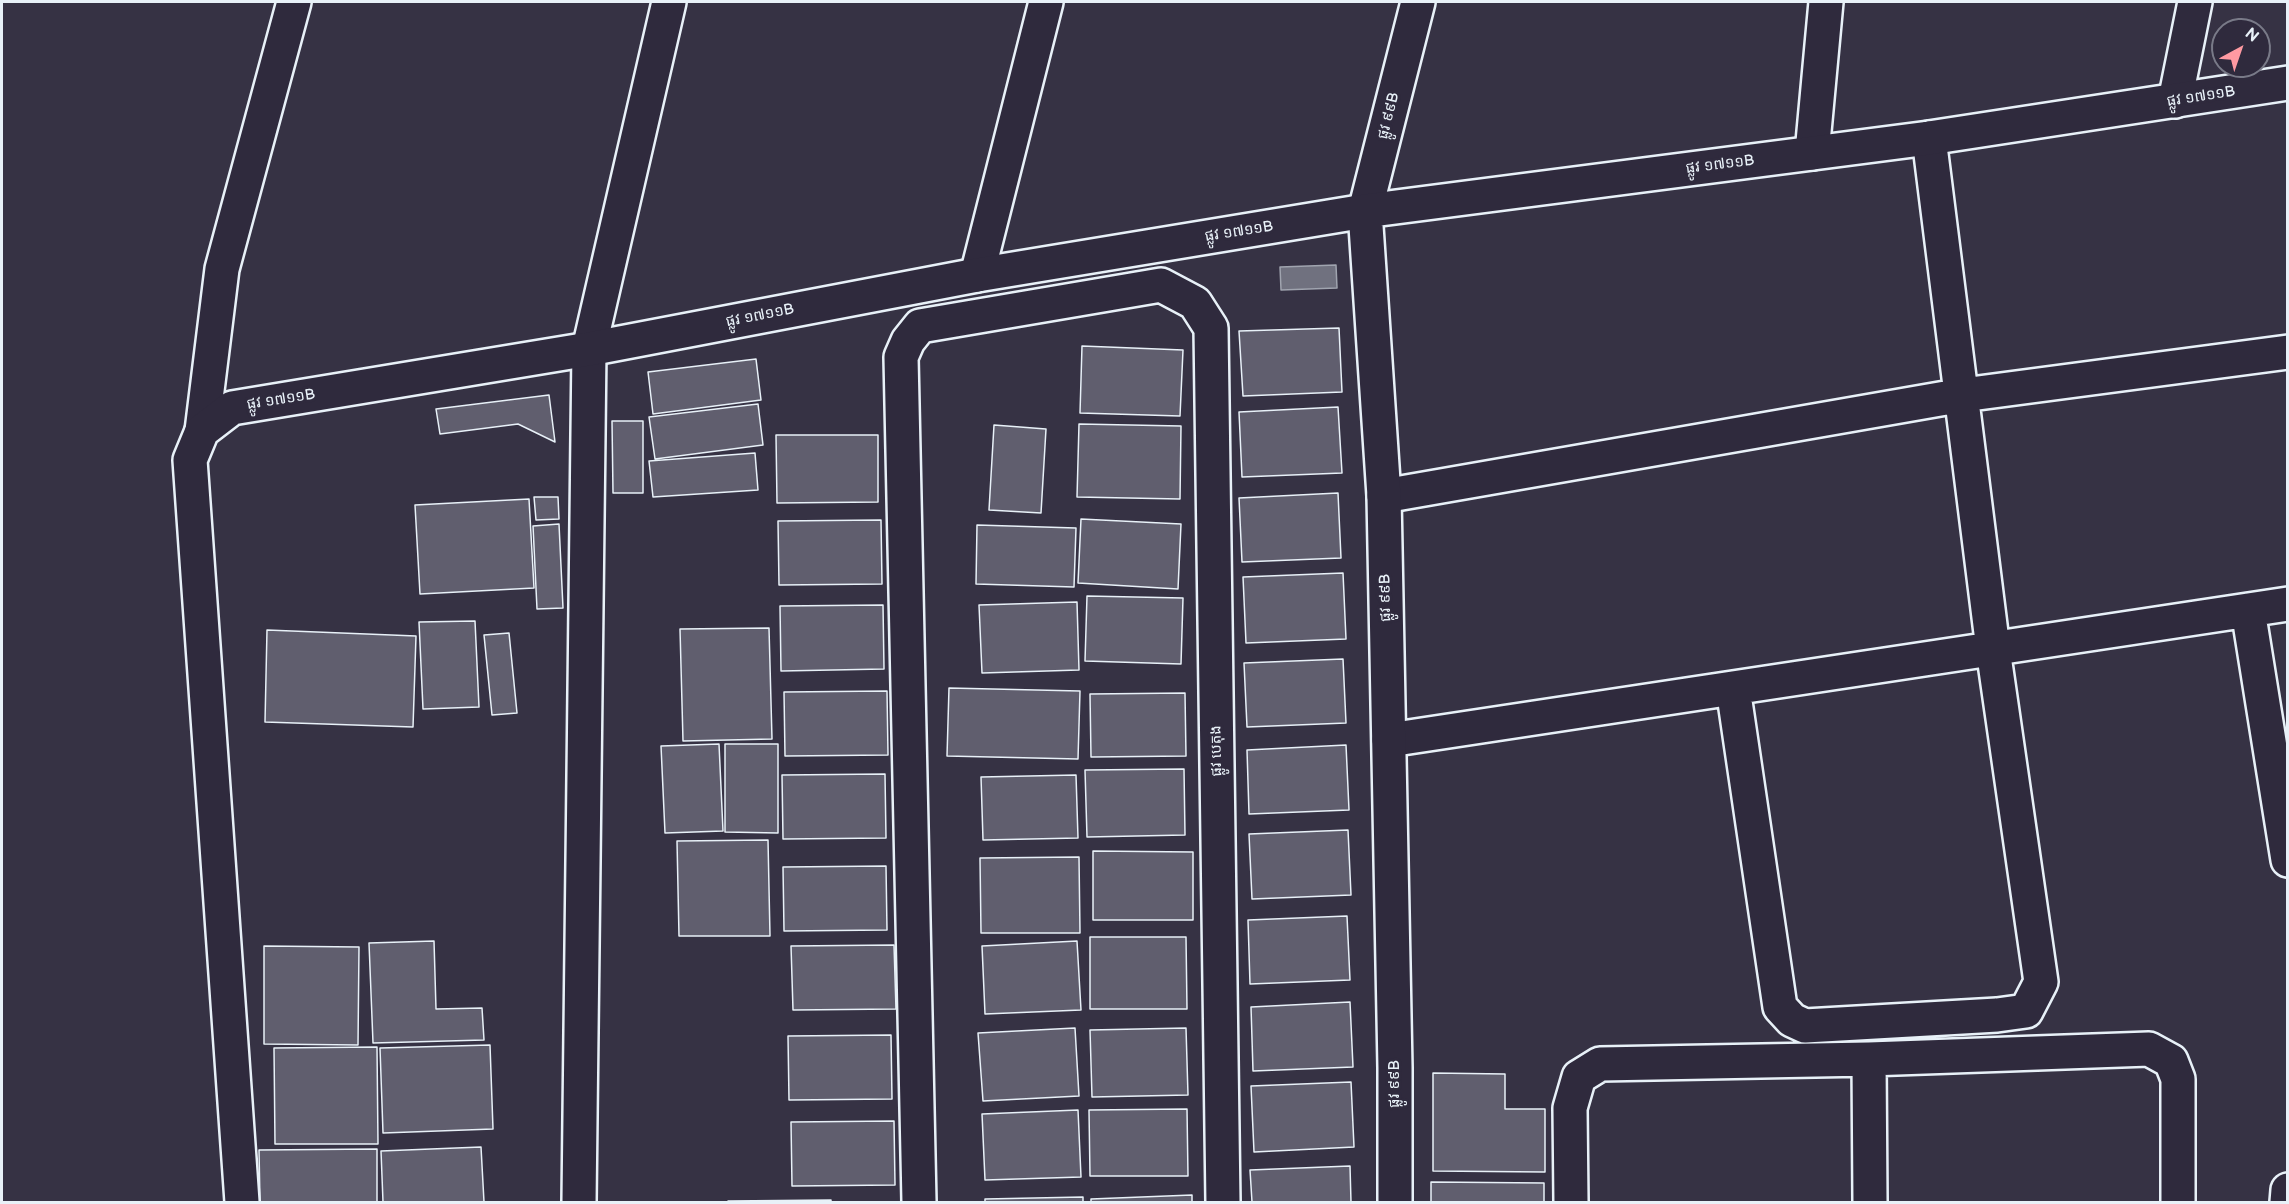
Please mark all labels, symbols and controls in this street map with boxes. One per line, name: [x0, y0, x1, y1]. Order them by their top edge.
north arrow: [2211, 18, 2271, 78]
text: N: [2241, 24, 2262, 47]
street label: ផ្លូវ ១៧១១B: [2166, 83, 2236, 111]
street label: ផ្លូវ ៩៩B: [1374, 91, 1404, 141]
street label: ផ្លូវ ១៧១១B: [1685, 152, 1755, 178]
street label: ផ្លូវ ១៧១១B: [1204, 218, 1274, 246]
street label: ផ្លូវ ១៧១១B: [724, 301, 796, 331]
street label: ផ្លូវ ១៧១១B: [246, 386, 316, 414]
street label: ផ្លូវ ៩៩B: [1377, 574, 1395, 622]
street label: ផ្លូវ បេតុង: [1208, 725, 1226, 777]
street label: ផ្លូវ ៩៩B: [1386, 1060, 1404, 1108]

